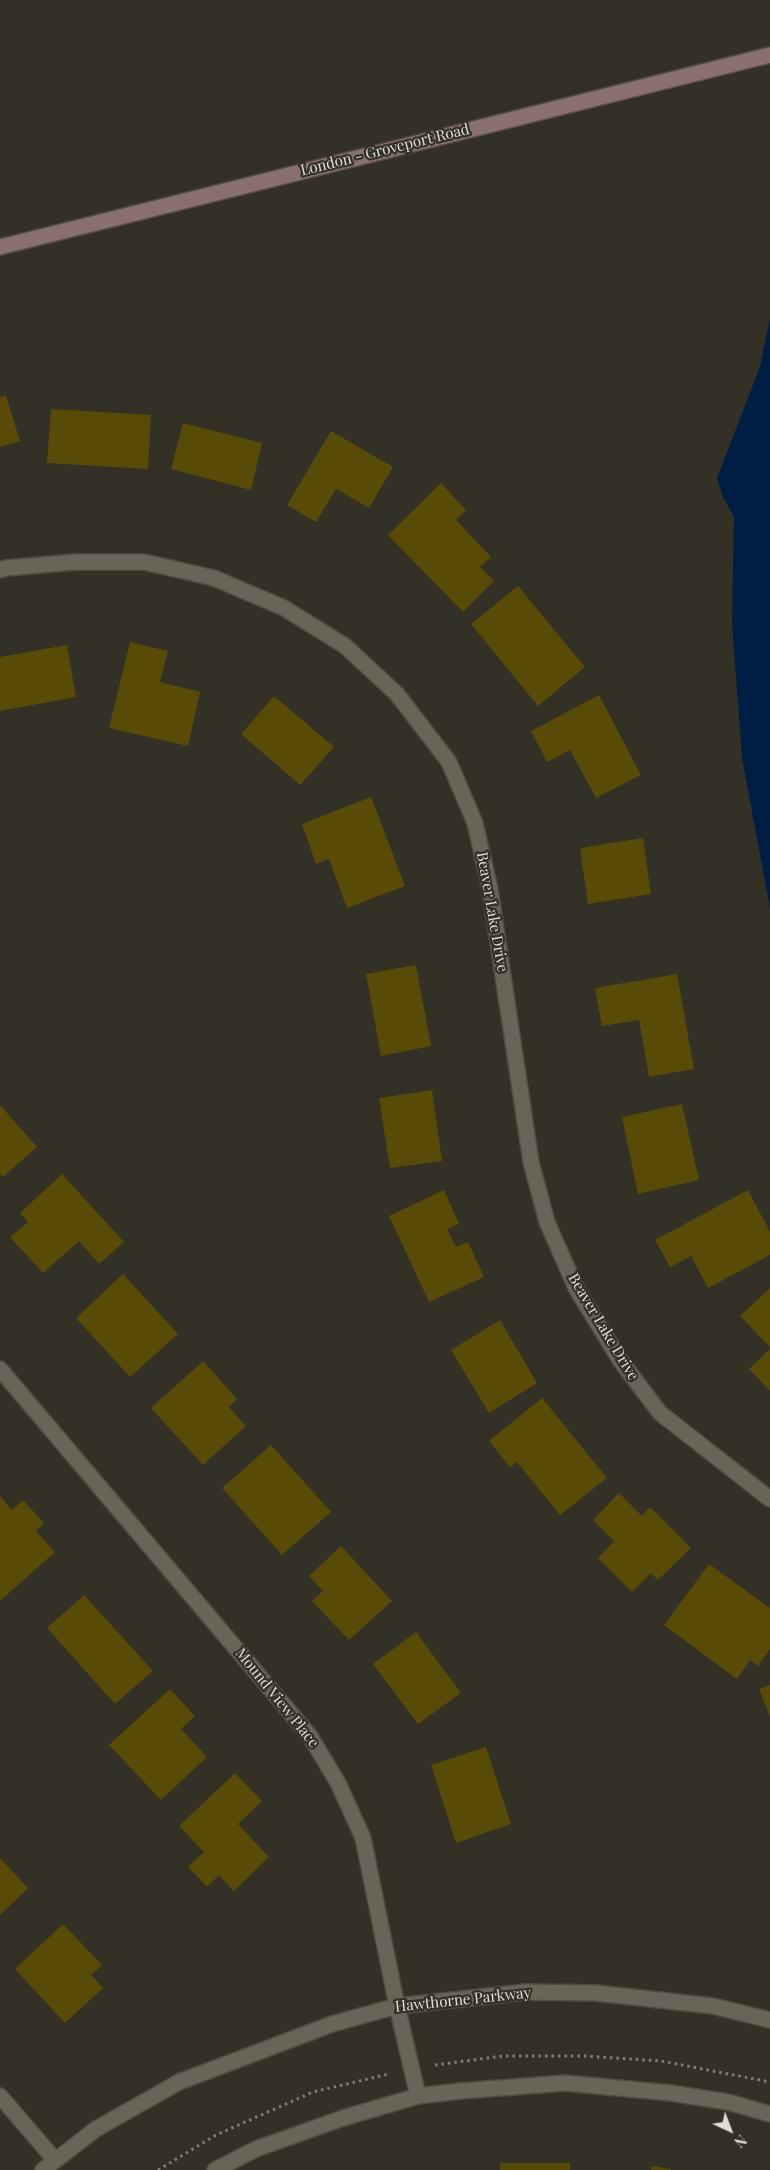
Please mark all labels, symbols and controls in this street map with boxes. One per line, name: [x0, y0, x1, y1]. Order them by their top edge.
street label: London - Groveport Road: [299, 120, 471, 180]
street label: Beaver Lake Drive: [473, 851, 511, 973]
street label: Beaver Lake Drive: [564, 1270, 642, 1384]
street label: Mound View Place: [231, 1645, 323, 1751]
street label: Hawthorne Parkway: [394, 1984, 532, 2016]
north arrow: [705, 2105, 755, 2155]
text: N: [730, 2131, 751, 2152]

